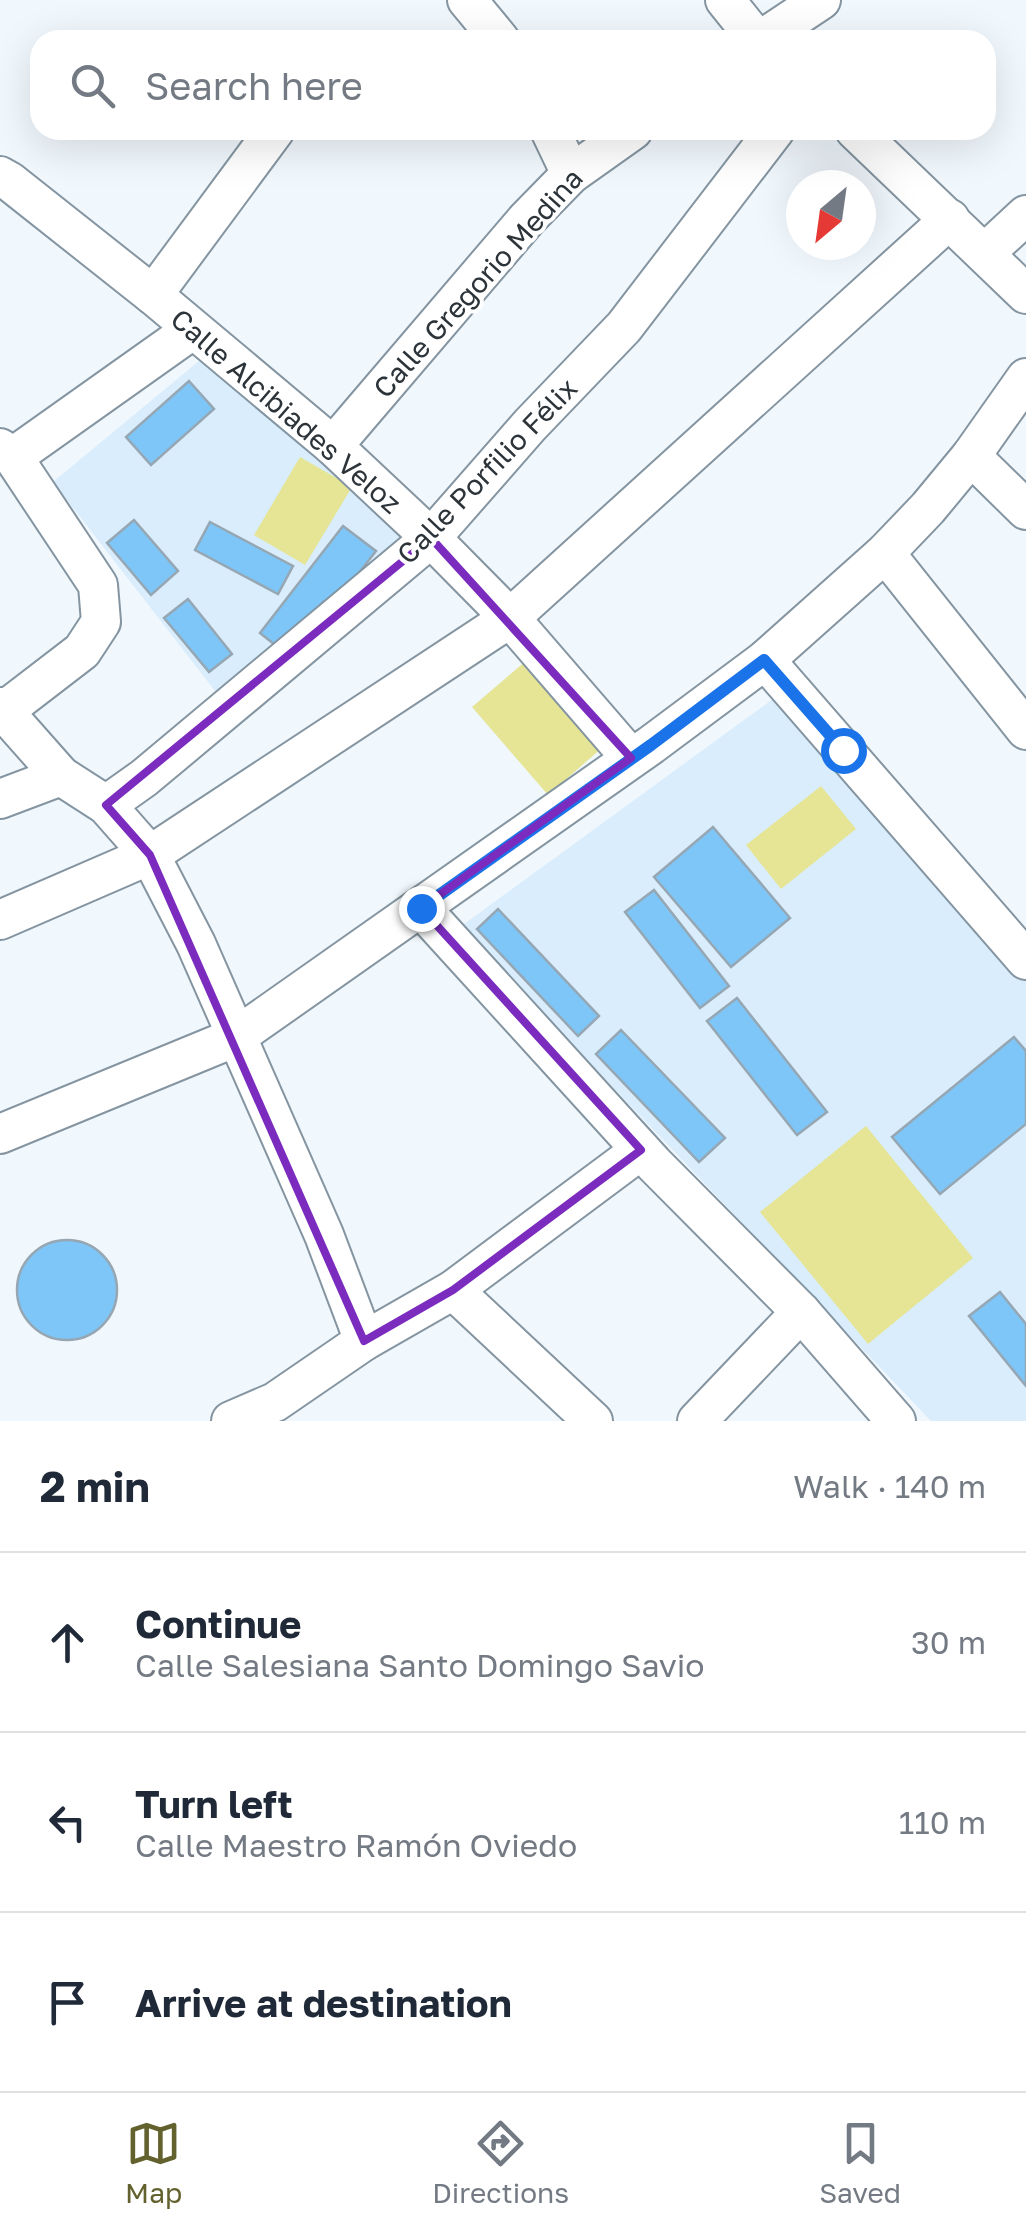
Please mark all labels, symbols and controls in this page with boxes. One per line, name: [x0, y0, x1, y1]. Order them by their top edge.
search box: [30, 30, 996, 140]
icon: search: [65, 58, 120, 113]
text: Search here: [145, 63, 363, 108]
street label: Calle Gregorio Medina: [366, 161, 589, 404]
north arrow: [786, 170, 876, 260]
street label: Calle Alcibiades Veloz: [164, 302, 408, 520]
street label: Calle Porfilio Félix: [390, 371, 583, 570]
route start: [821, 728, 867, 774]
route end: [399, 886, 445, 932]
text: 2 min: [40, 1461, 150, 1511]
text: Walk · 140 m: [793, 1467, 986, 1505]
text: Continue: [135, 1601, 301, 1646]
icon: ahead: [40, 1615, 95, 1670]
text: 30 m: [911, 1623, 986, 1661]
text: Calle Salesiana Santo Domingo Savio: [135, 1646, 705, 1684]
text: Turn left: [135, 1781, 293, 1826]
icon: left: [40, 1795, 95, 1850]
text: 110 m: [899, 1803, 986, 1841]
text: Calle Maestro Ramón Oviedo: [135, 1826, 577, 1864]
icon: arrive: [40, 1975, 95, 2030]
text: Arrive at destination: [135, 1980, 512, 2025]
tab: Map: [125, 2116, 182, 2209]
tab: Directions: [432, 2116, 569, 2209]
tab: Saved: [819, 2116, 901, 2209]

